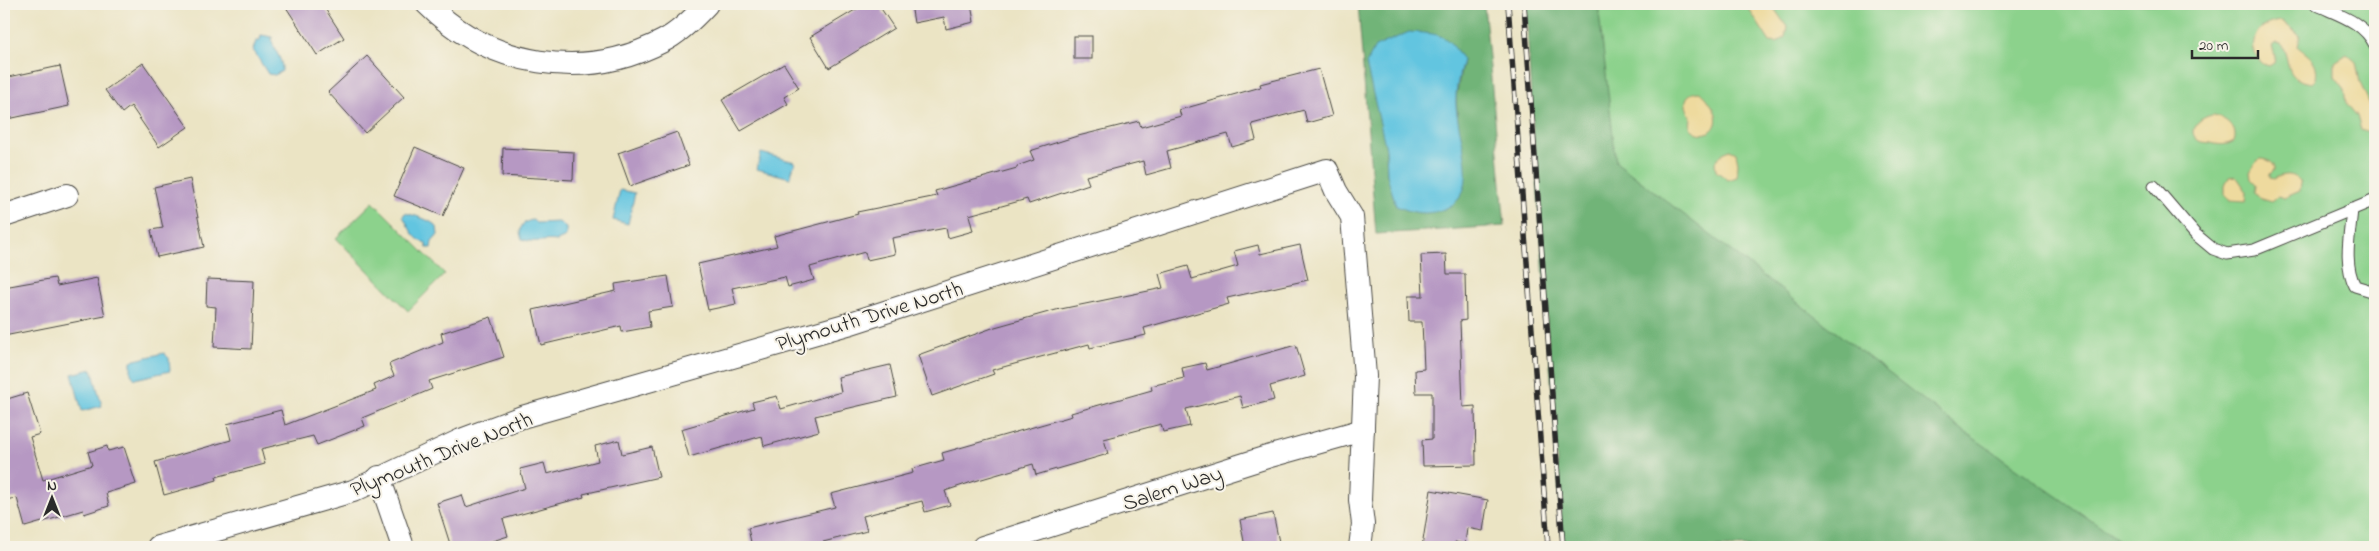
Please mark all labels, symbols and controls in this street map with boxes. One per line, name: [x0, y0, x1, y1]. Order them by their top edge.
scale bar: [2192, 28, 2258, 60]
text: 20 m: [2199, 35, 2229, 57]
street label: Plymouth Drive North: [772, 274, 968, 363]
street label: Plymouth Drive North: [346, 405, 538, 508]
street label: Salem Way: [1119, 459, 1227, 522]
north arrow: [28, 474, 78, 524]
text: N: [47, 476, 57, 497]

